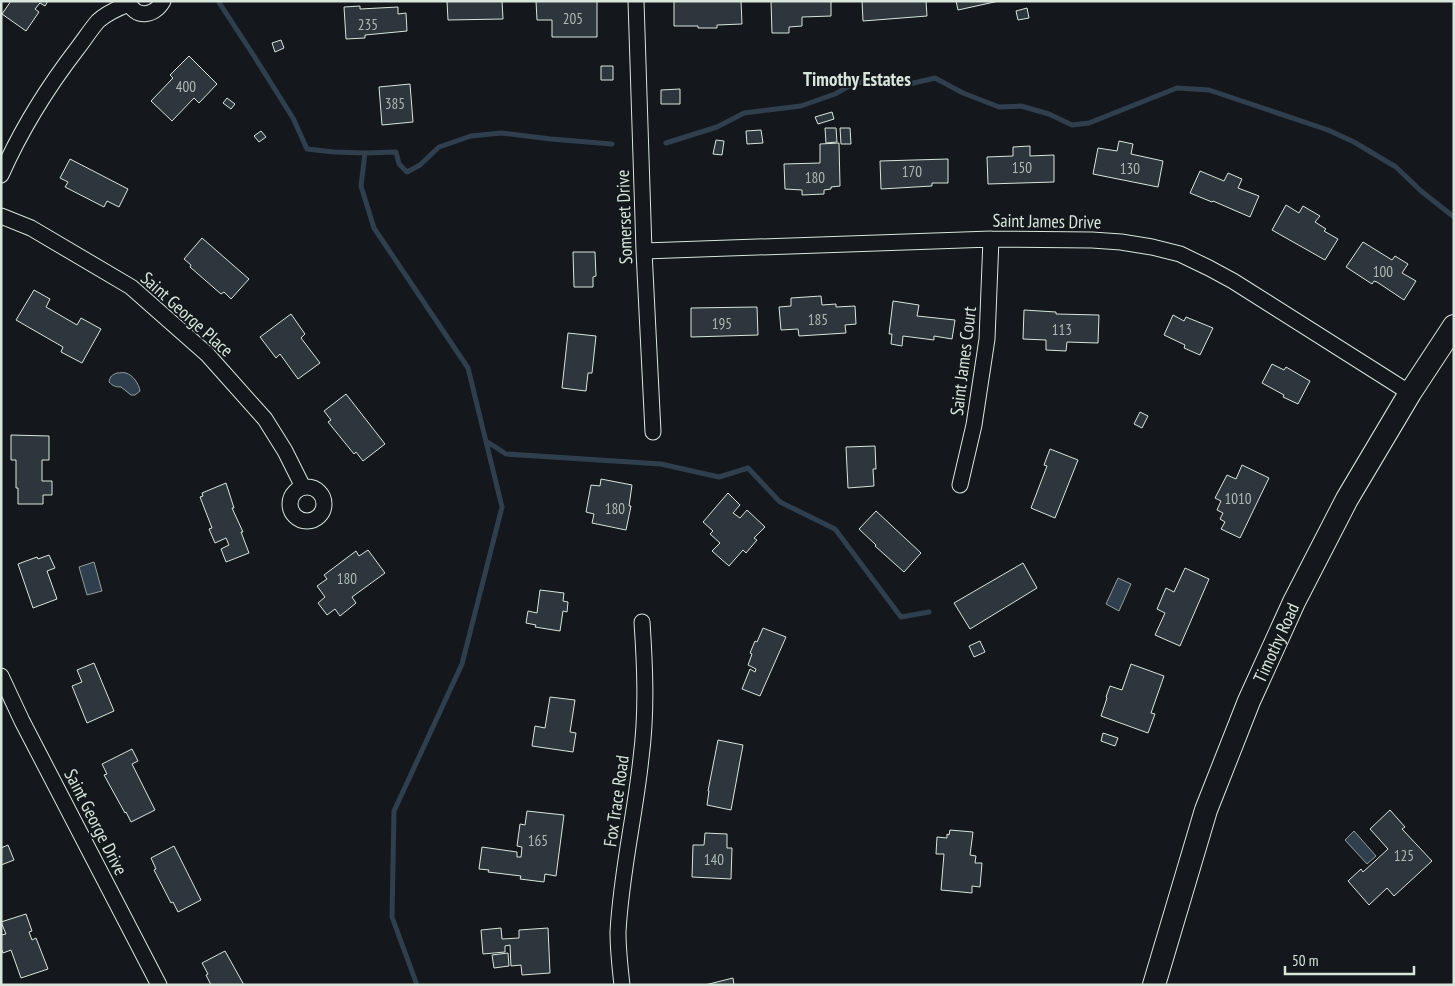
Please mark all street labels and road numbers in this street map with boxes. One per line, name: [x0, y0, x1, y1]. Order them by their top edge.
street label: Somerset Drive: [611, 169, 637, 265]
street label: Saint James Drive: [992, 209, 1102, 233]
street label: Saint George Place: [136, 267, 238, 361]
street label: Saint James Court: [945, 305, 981, 417]
street label: Timothy Road: [1248, 599, 1304, 686]
street label: Fox Trace Road: [598, 754, 634, 848]
street label: Saint George Drive: [59, 765, 133, 879]

